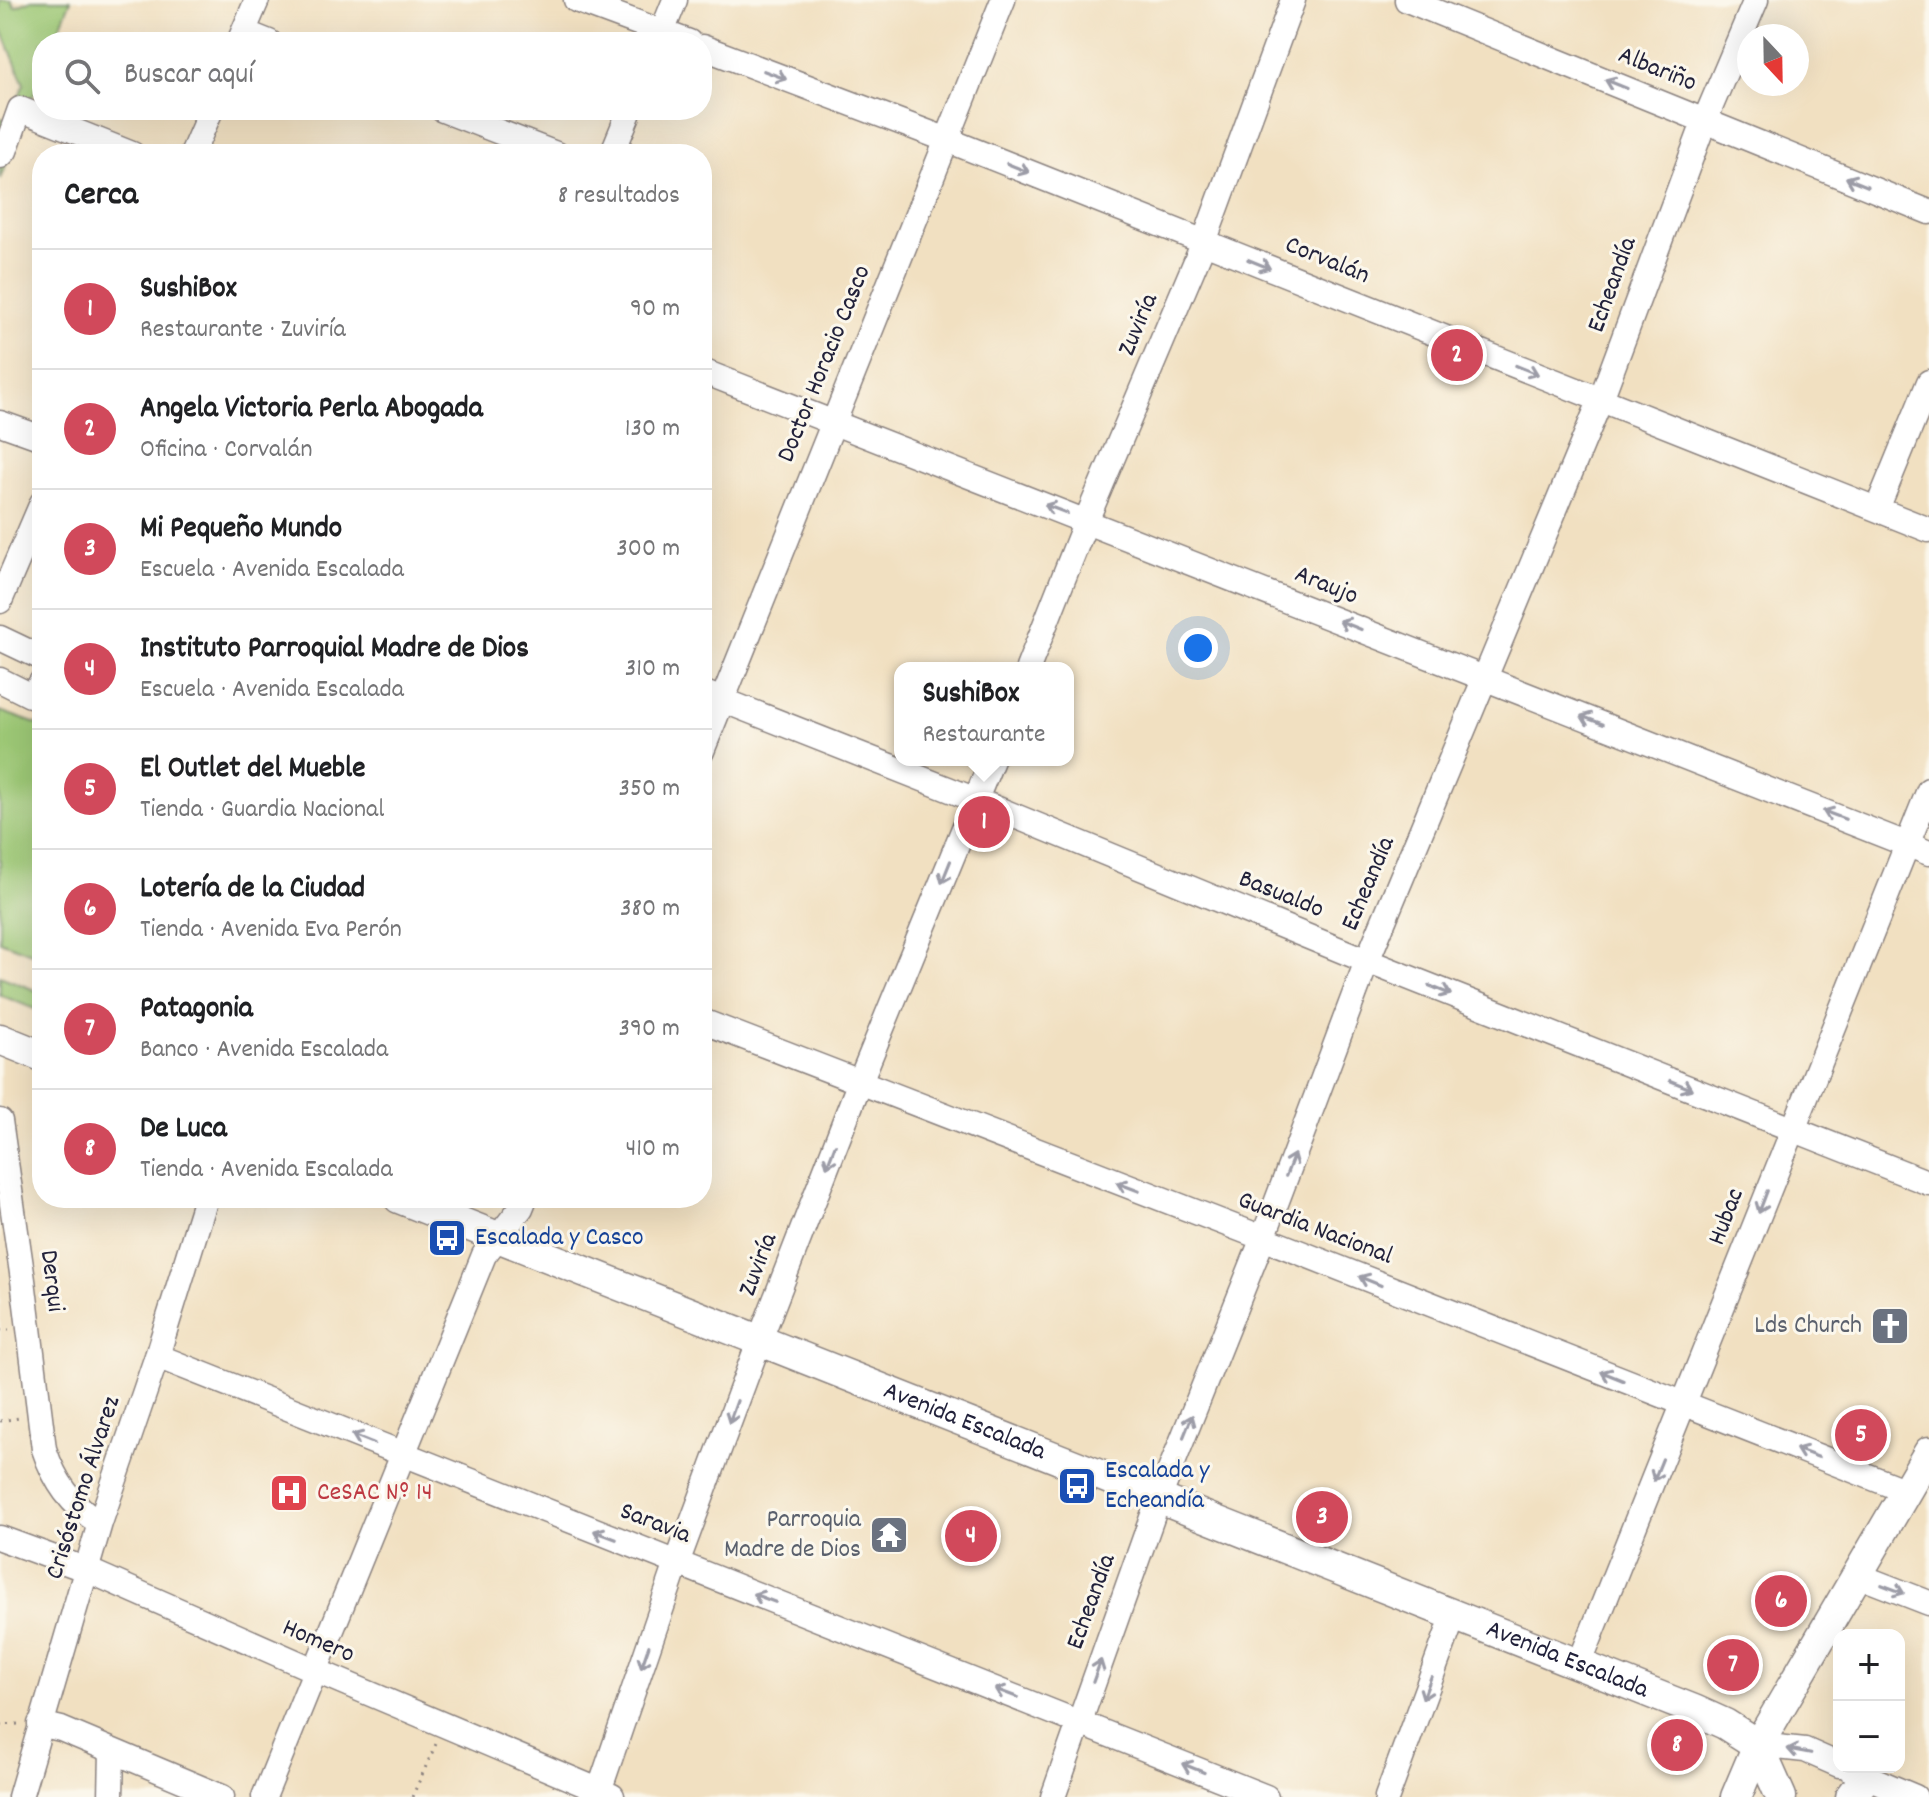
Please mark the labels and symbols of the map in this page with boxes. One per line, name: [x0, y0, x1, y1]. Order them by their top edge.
north arrow: [1737, 24, 1809, 96]
street label: Albariño: [1612, 38, 1702, 102]
one-way arrow: [762, 68, 787, 83]
one-way arrow: [1604, 76, 1629, 90]
one-way arrow: [1005, 162, 1030, 176]
one-way arrow: [1845, 174, 1870, 188]
street label: Corvalán: [1279, 227, 1375, 295]
street label: Echeandía: [1579, 231, 1648, 338]
one-way arrow: [1246, 258, 1271, 272]
street label: Doctor Horacio Casco: [769, 260, 881, 468]
street label: Zuviría: [1109, 287, 1169, 362]
pin: 2: [1431, 325, 1483, 385]
one-way arrow: [1514, 364, 1539, 378]
one-way arrow: [1044, 501, 1069, 515]
street label: Araujo: [1289, 557, 1363, 615]
one-way arrow: [1338, 617, 1363, 631]
your location: [1178, 628, 1218, 668]
one-way arrow: [1580, 712, 1605, 726]
pin: 1: [958, 792, 1010, 852]
one-way arrow: [1822, 807, 1847, 821]
street label: Echeandía: [1333, 830, 1406, 937]
one-way arrow: [938, 859, 952, 884]
street label: Basualdo: [1233, 861, 1329, 929]
one-way arrow: [1427, 984, 1451, 998]
one-way arrow: [1668, 1079, 1693, 1094]
one-way arrow: [823, 1143, 837, 1168]
one-way arrow: [1284, 1153, 1298, 1178]
one-way arrow: [1116, 1179, 1141, 1193]
street label: Guardia Nacional: [1232, 1182, 1398, 1276]
street label: Hubac: [1699, 1183, 1755, 1251]
one-way arrow: [1755, 1189, 1769, 1214]
bus stop icon: Escalada y Casco: [426, 1217, 468, 1259]
place label: Escalada y Casco: [475, 1220, 644, 1257]
street label: Zuviría: [730, 1227, 788, 1302]
street label: Derqui: [29, 1248, 73, 1314]
one-way arrow: [1358, 1272, 1383, 1287]
church icon: Lds Church: [1869, 1305, 1911, 1347]
place label: Lds Church: [1754, 1308, 1862, 1345]
one-way arrow: [1600, 1368, 1625, 1382]
street label: Avenida Escalada: [878, 1373, 1052, 1471]
street label: Crisóstomo Álvarez: [37, 1391, 131, 1584]
one-way arrow: [725, 1399, 739, 1424]
pin: 5: [1835, 1405, 1887, 1465]
one-way arrow: [1182, 1414, 1196, 1439]
one-way arrow: [351, 1431, 376, 1445]
one-way arrow: [1795, 1445, 1820, 1459]
place label: Escalada y Echeandía: [1105, 1453, 1210, 1520]
one-way arrow: [1650, 1457, 1665, 1482]
bus stop icon: Escalada y Echeandía: [1056, 1465, 1098, 1507]
hospital icon: CeSAC Nº 14: [268, 1472, 310, 1514]
place label: CeSAC Nº 14: [317, 1475, 433, 1512]
pin: 3: [1296, 1487, 1348, 1547]
street label: Saravia: [614, 1494, 697, 1555]
place label: Parroquia Madre de Dios: [724, 1502, 862, 1569]
pin: 4: [945, 1506, 997, 1566]
temple icon: Parroquia Madre de Dios: [868, 1514, 910, 1556]
one-way arrow: [593, 1527, 618, 1541]
street label: Echeandía: [1058, 1548, 1127, 1655]
pin: 6: [1755, 1571, 1807, 1631]
one-way arrow: [1880, 1583, 1905, 1597]
one-way arrow: [752, 1589, 777, 1604]
street label: Homero: [276, 1610, 360, 1674]
street label: Avenida Escalada: [1480, 1611, 1654, 1709]
pin: 7: [1707, 1635, 1759, 1695]
one-way arrow: [637, 1644, 652, 1669]
one-way arrow: [1091, 1659, 1105, 1683]
one-way arrow: [1419, 1675, 1433, 1700]
one-way arrow: [994, 1685, 1019, 1699]
pin: 8: [1651, 1715, 1703, 1775]
one-way arrow: [1787, 1742, 1813, 1757]
one-way arrow: [1181, 1759, 1206, 1774]

